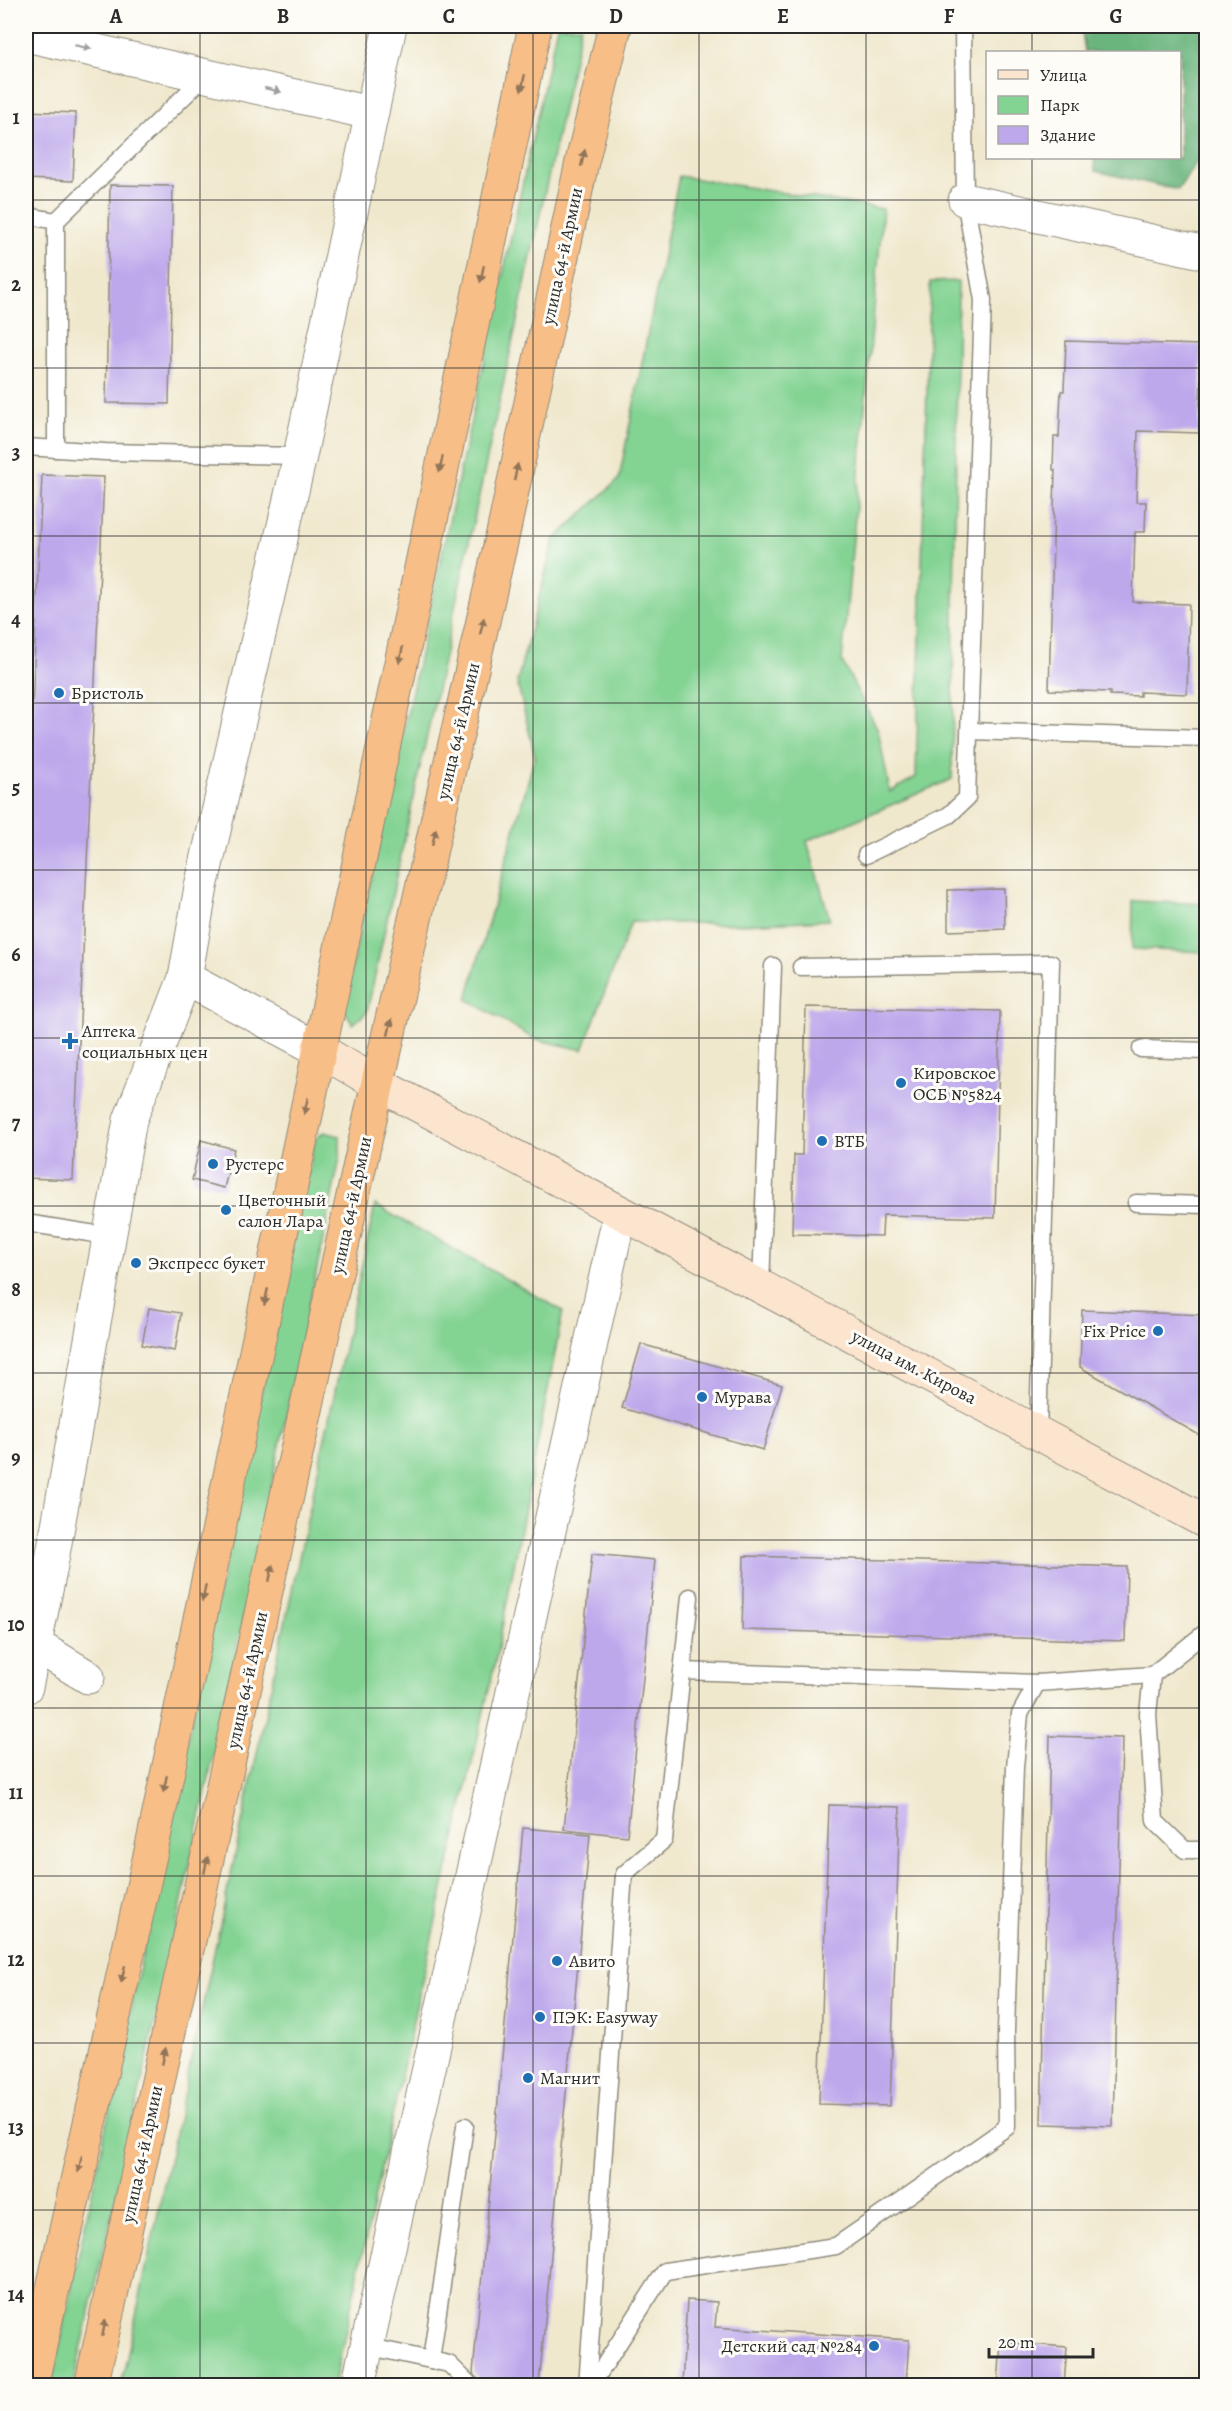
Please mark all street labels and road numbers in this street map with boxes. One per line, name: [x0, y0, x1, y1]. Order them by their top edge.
street label: улица 64-й Армии: [536, 185, 588, 328]
street label: улица 64-й Армии: [430, 660, 485, 803]
street label: улица 64-й Армии: [325, 1134, 377, 1277]
street label: улица им. Кирова: [846, 1323, 981, 1410]
street label: улица 64-й Армии: [221, 1609, 273, 1752]
street label: улица 64-й Армии: [116, 2083, 168, 2226]

